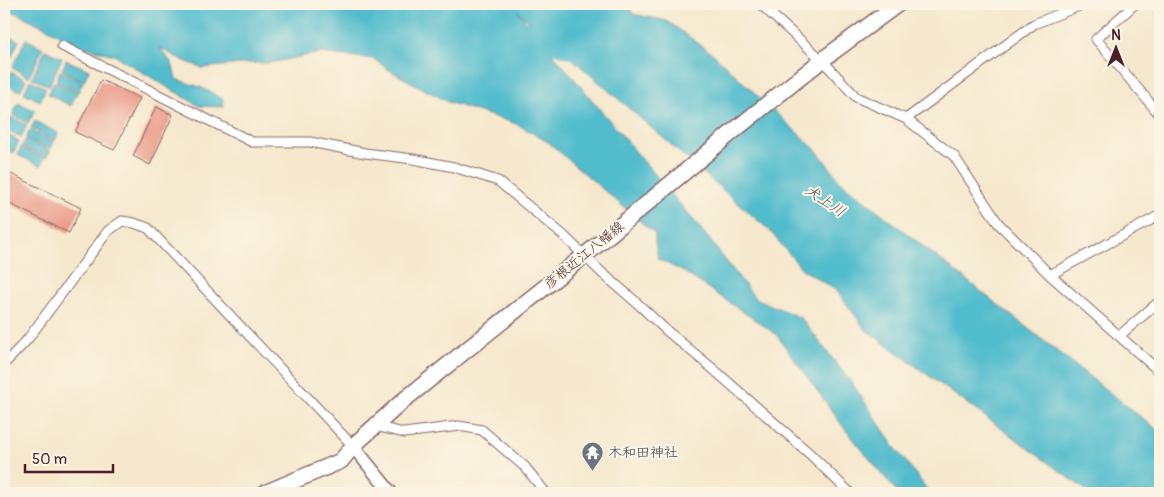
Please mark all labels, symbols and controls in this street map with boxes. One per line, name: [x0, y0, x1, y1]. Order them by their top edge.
north arrow: [1092, 22, 1142, 72]
text: N: [1111, 27, 1121, 44]
water label: 犬上川: [801, 181, 849, 221]
street label: 彦根近江八幡線: [541, 218, 627, 292]
temple icon: 木和田神社: [580, 440, 604, 471]
scale bar: [25, 442, 112, 474]
place label: 木和田神社: [608, 444, 678, 461]
text: 50 m: [32, 450, 67, 469]

